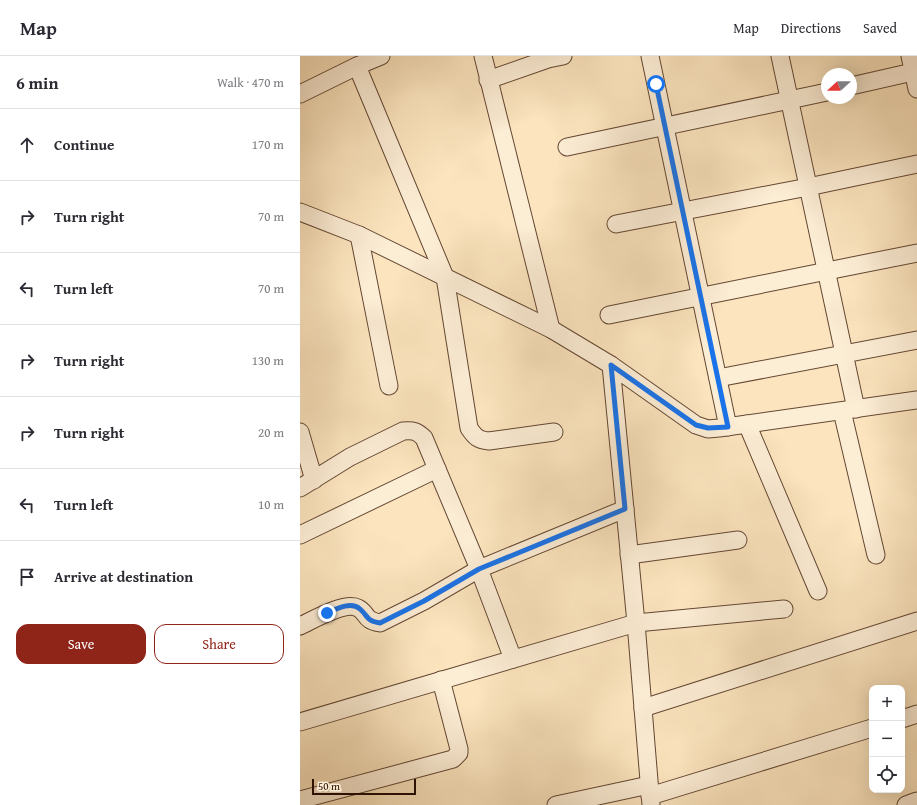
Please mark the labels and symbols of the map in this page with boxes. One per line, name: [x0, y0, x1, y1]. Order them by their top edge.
north arrow: [821, 68, 857, 104]
route start: [647, 75, 665, 93]
route end: [318, 604, 336, 622]
scale bar: [312, 777, 416, 796]

